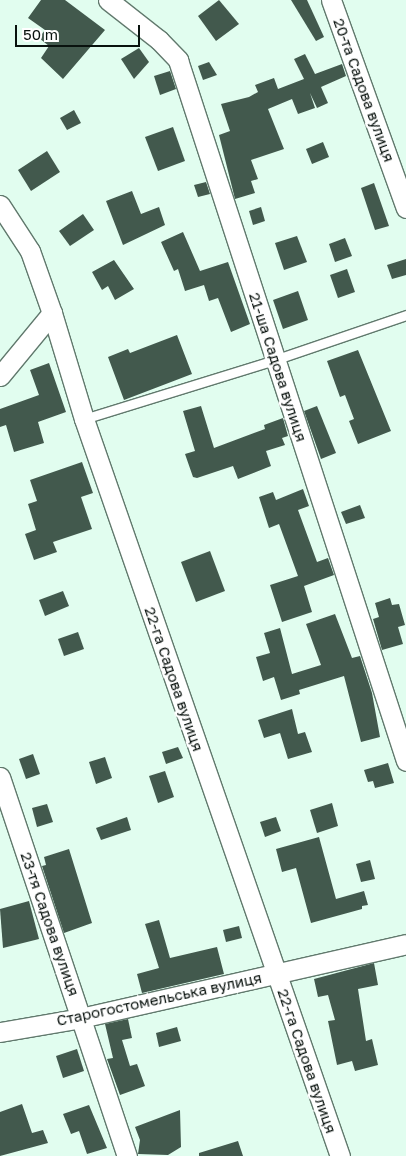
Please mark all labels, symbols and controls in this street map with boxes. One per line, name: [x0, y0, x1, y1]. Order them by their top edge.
scale bar: [18, 15, 142, 47]
street label: 20-та Садова вулиця: [330, 16, 398, 164]
text: 50 m: [23, 25, 58, 43]
street label: 21-ша Садова вулиця: [245, 290, 311, 444]
street label: 22-га Садова вулиця: [141, 604, 207, 754]
street label: 23-тя Садова вулиця: [17, 850, 83, 998]
street label: Старогостомельська вулиця: [55, 968, 263, 1030]
street label: 22-га Садова вулиця: [274, 986, 340, 1136]

